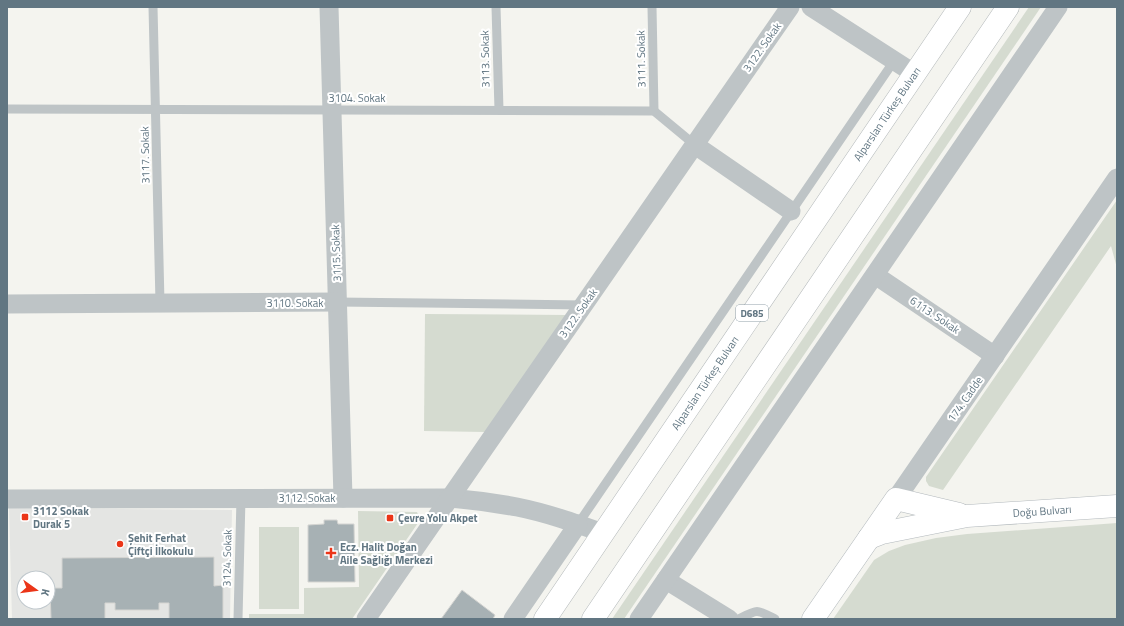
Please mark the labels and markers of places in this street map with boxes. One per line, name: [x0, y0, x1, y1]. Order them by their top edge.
place label: 3112 Sokak Durak 5: [33, 503, 89, 532]
place label: Çevre Yolu Akpet: [398, 510, 478, 526]
marker: 3112 Sokak Durak 5: [20, 512, 30, 522]
marker: Çevre Yolu Akpet: [385, 513, 395, 523]
place label: Şehit Ferhat Çiftçi İlkokulu: [128, 530, 193, 559]
marker: Şehit Ferhat Çiftçi İlkokulu: [115, 539, 125, 549]
place label: Ecz. Halit Doğan Aile Sağlığı Merkezi: [340, 539, 433, 568]
marker: Ecz. Halit Doğan Aile Sağlığı Merkezi: [325, 547, 337, 559]

